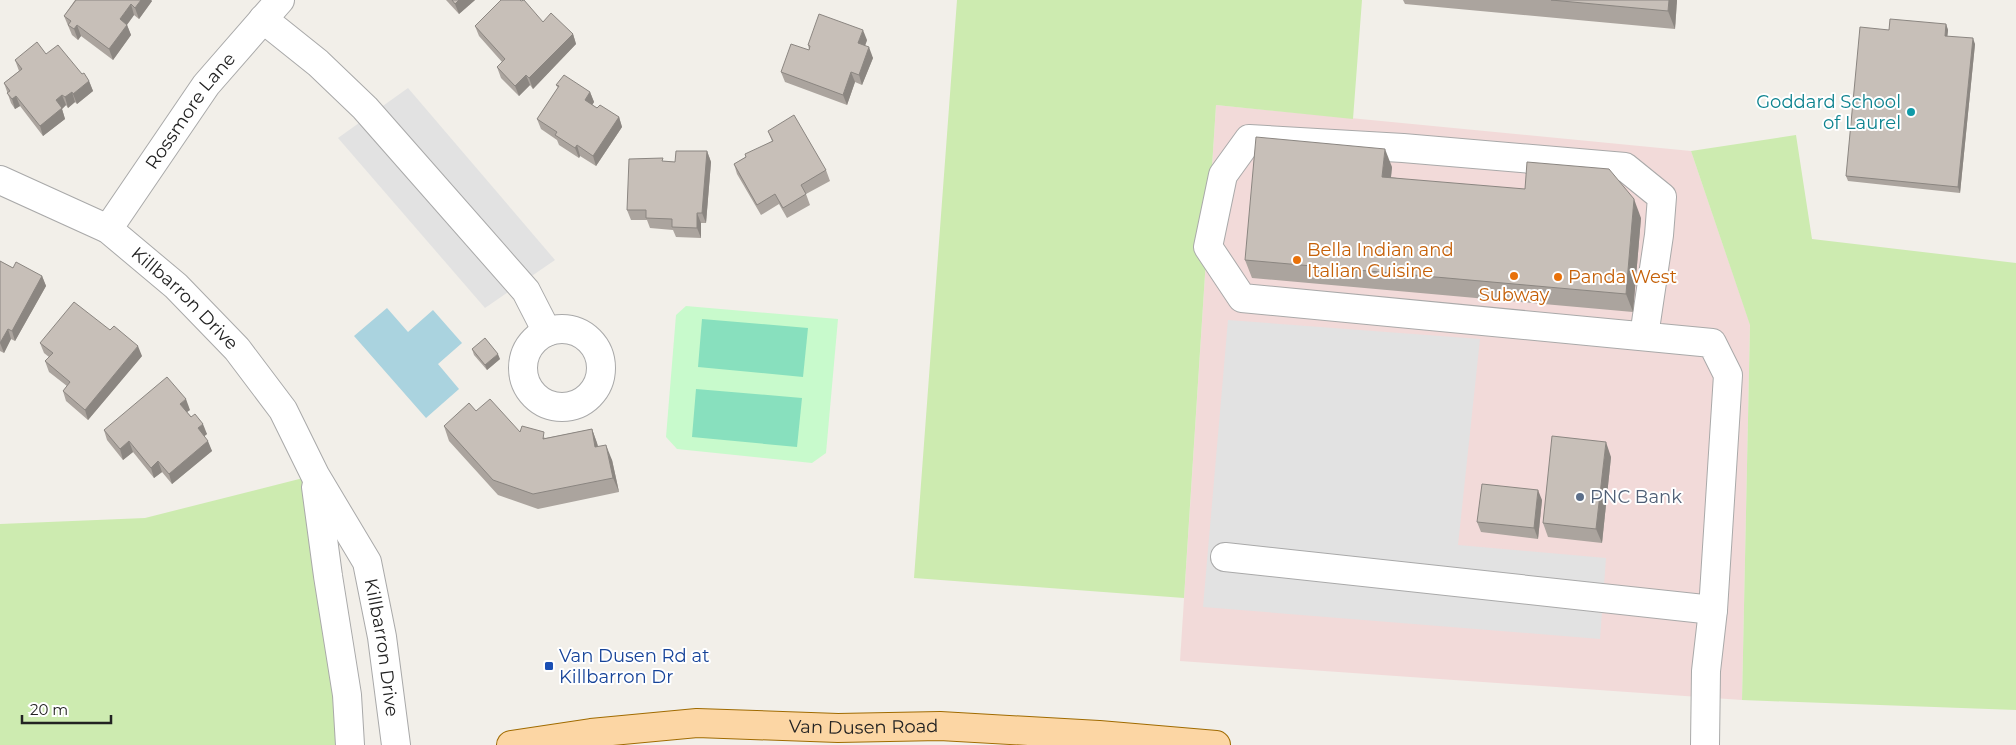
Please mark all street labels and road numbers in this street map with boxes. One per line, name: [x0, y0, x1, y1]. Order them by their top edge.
street label: Rossmore Lane: [141, 48, 240, 174]
street label: Killbarron Drive: [127, 242, 243, 354]
street label: Killbarron Drive: [360, 576, 403, 718]
street label: Van Dusen Road: [788, 715, 939, 739]

